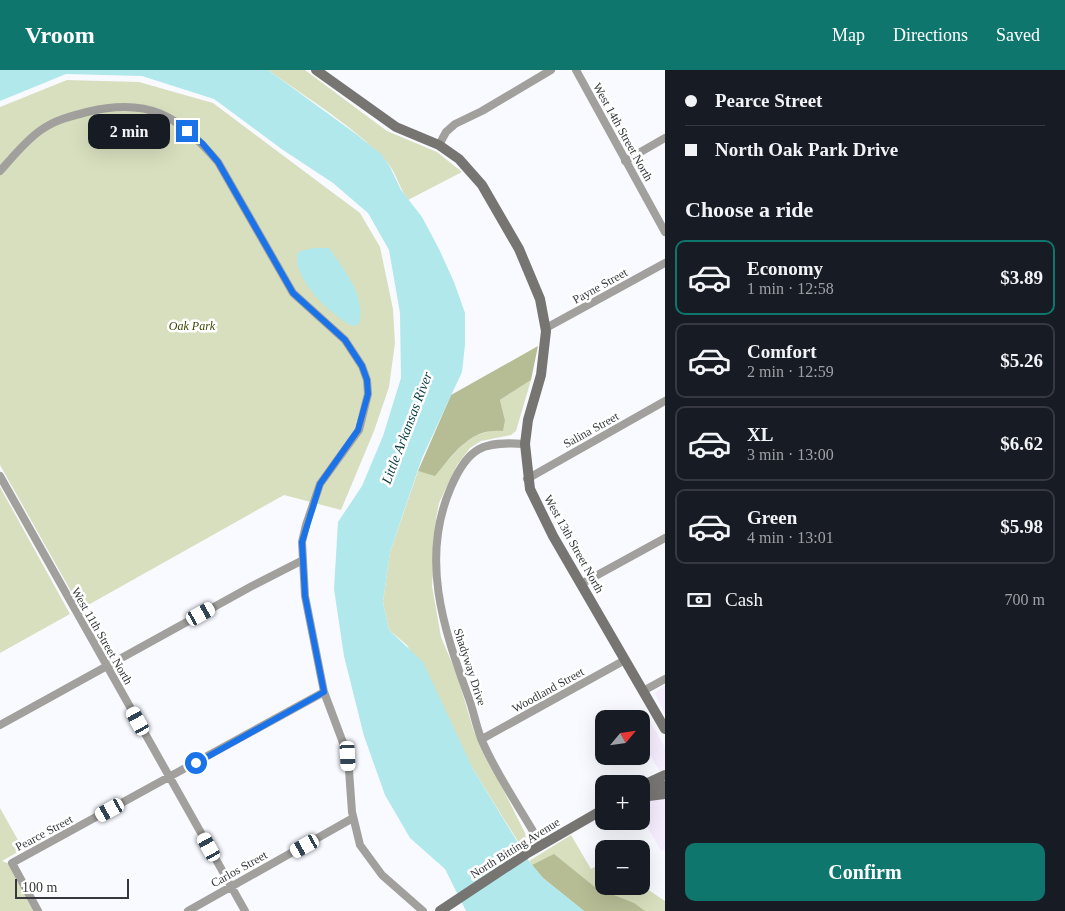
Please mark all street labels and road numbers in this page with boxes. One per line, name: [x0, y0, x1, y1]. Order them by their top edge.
street label: West 14th Street North: [590, 80, 656, 184]
street label: Payne Street: [570, 265, 630, 307]
street label: Salina Street: [561, 409, 622, 451]
street label: West 13th Street North: [541, 492, 607, 596]
street label: West 11th Street North: [69, 585, 135, 687]
street label: Shadyway Drive: [451, 627, 489, 707]
street label: Woodland Street: [510, 664, 587, 716]
street label: Pearce Street: [13, 812, 76, 854]
street label: North Bitting Avenue: [468, 815, 562, 881]
street label: Carlos Street: [208, 847, 270, 890]

